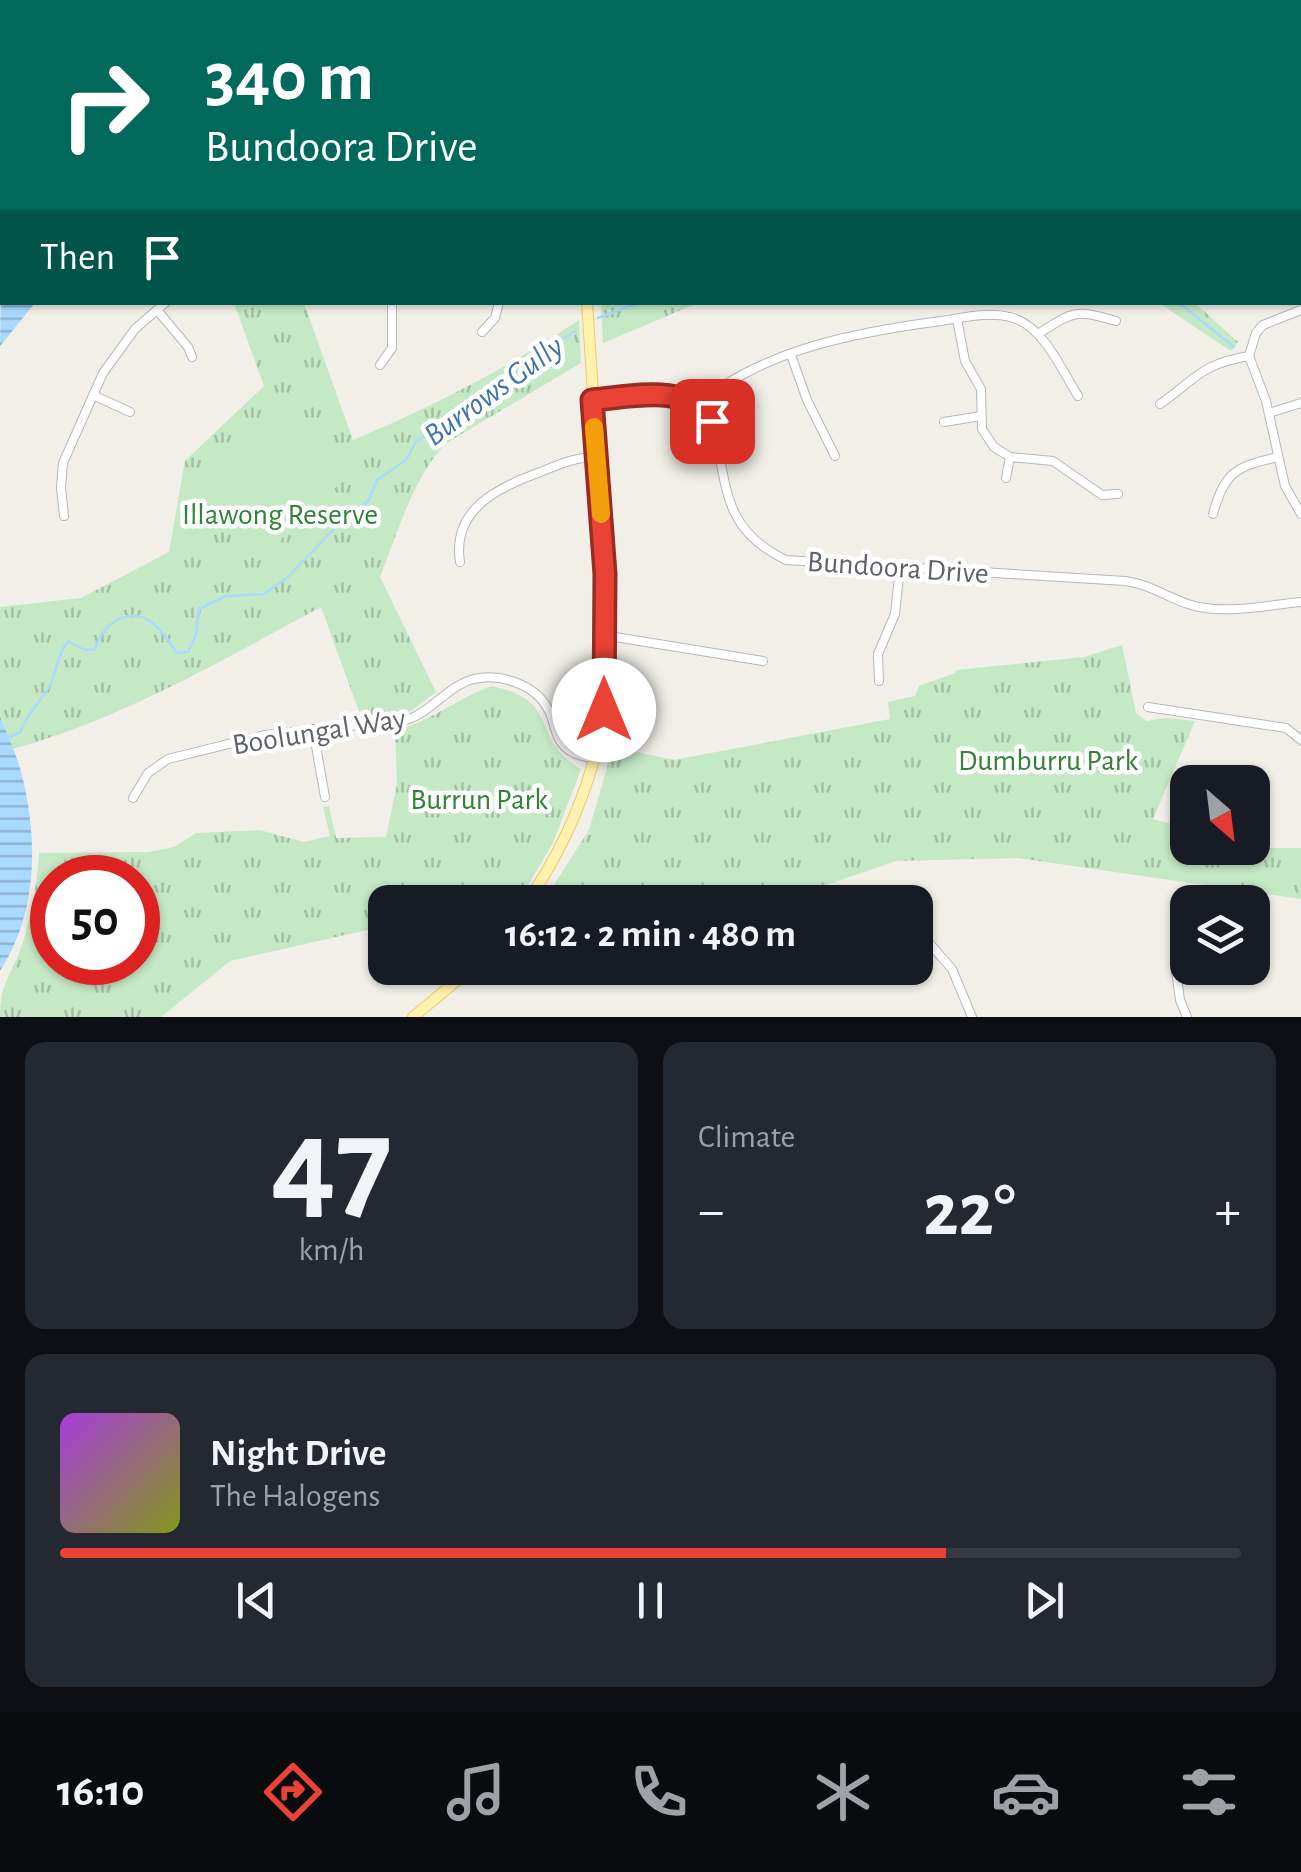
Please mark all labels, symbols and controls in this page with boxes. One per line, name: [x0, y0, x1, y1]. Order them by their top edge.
icon: right: [40, 40, 170, 170]
text: 340 m: [205, 43, 374, 113]
text: Bundoora Drive: [205, 125, 478, 170]
icon: arrive: [135, 230, 190, 285]
text: Then: [40, 239, 115, 277]
water label: Burrows Gully: [418, 330, 569, 452]
pin: [670, 379, 755, 464]
icon: arrive: [685, 394, 740, 449]
park label: Illawong Reserve: [182, 500, 378, 530]
street label: Bundoora Drive: [806, 547, 990, 589]
position arrow: [552, 658, 656, 762]
street label: Boolungal Way: [230, 703, 408, 760]
park label: Dumburru Park: [958, 746, 1138, 776]
north arrow: [1170, 765, 1270, 865]
map controls: [1170, 765, 1270, 985]
park label: Burrun Park: [410, 785, 548, 815]
speed limit sign: 50: [30, 855, 160, 985]
button: layers: [1170, 885, 1270, 985]
text: 16:12 · 2 min · 480 m: [505, 916, 796, 954]
text: 47: [271, 1101, 392, 1231]
text: Climate: [698, 1121, 795, 1153]
text: 22°: [923, 1174, 1016, 1249]
text: −: [698, 1184, 724, 1239]
text: +: [1215, 1184, 1241, 1239]
text: km/h: [298, 1234, 365, 1266]
text: Night Drive: [210, 1435, 386, 1473]
text: The Halogens: [210, 1480, 380, 1512]
icon: previous: [229, 1573, 284, 1628]
icon: pause: [623, 1573, 678, 1628]
icon: next: [1017, 1573, 1072, 1628]
icon: directions: [258, 1757, 328, 1827]
icon: music: [441, 1757, 511, 1827]
icon: phone: [624, 1757, 694, 1827]
icon: climate: [808, 1757, 878, 1827]
icon: car: [991, 1757, 1061, 1827]
icon: filters: [1174, 1757, 1244, 1827]
text: 16:10: [57, 1769, 145, 1814]

